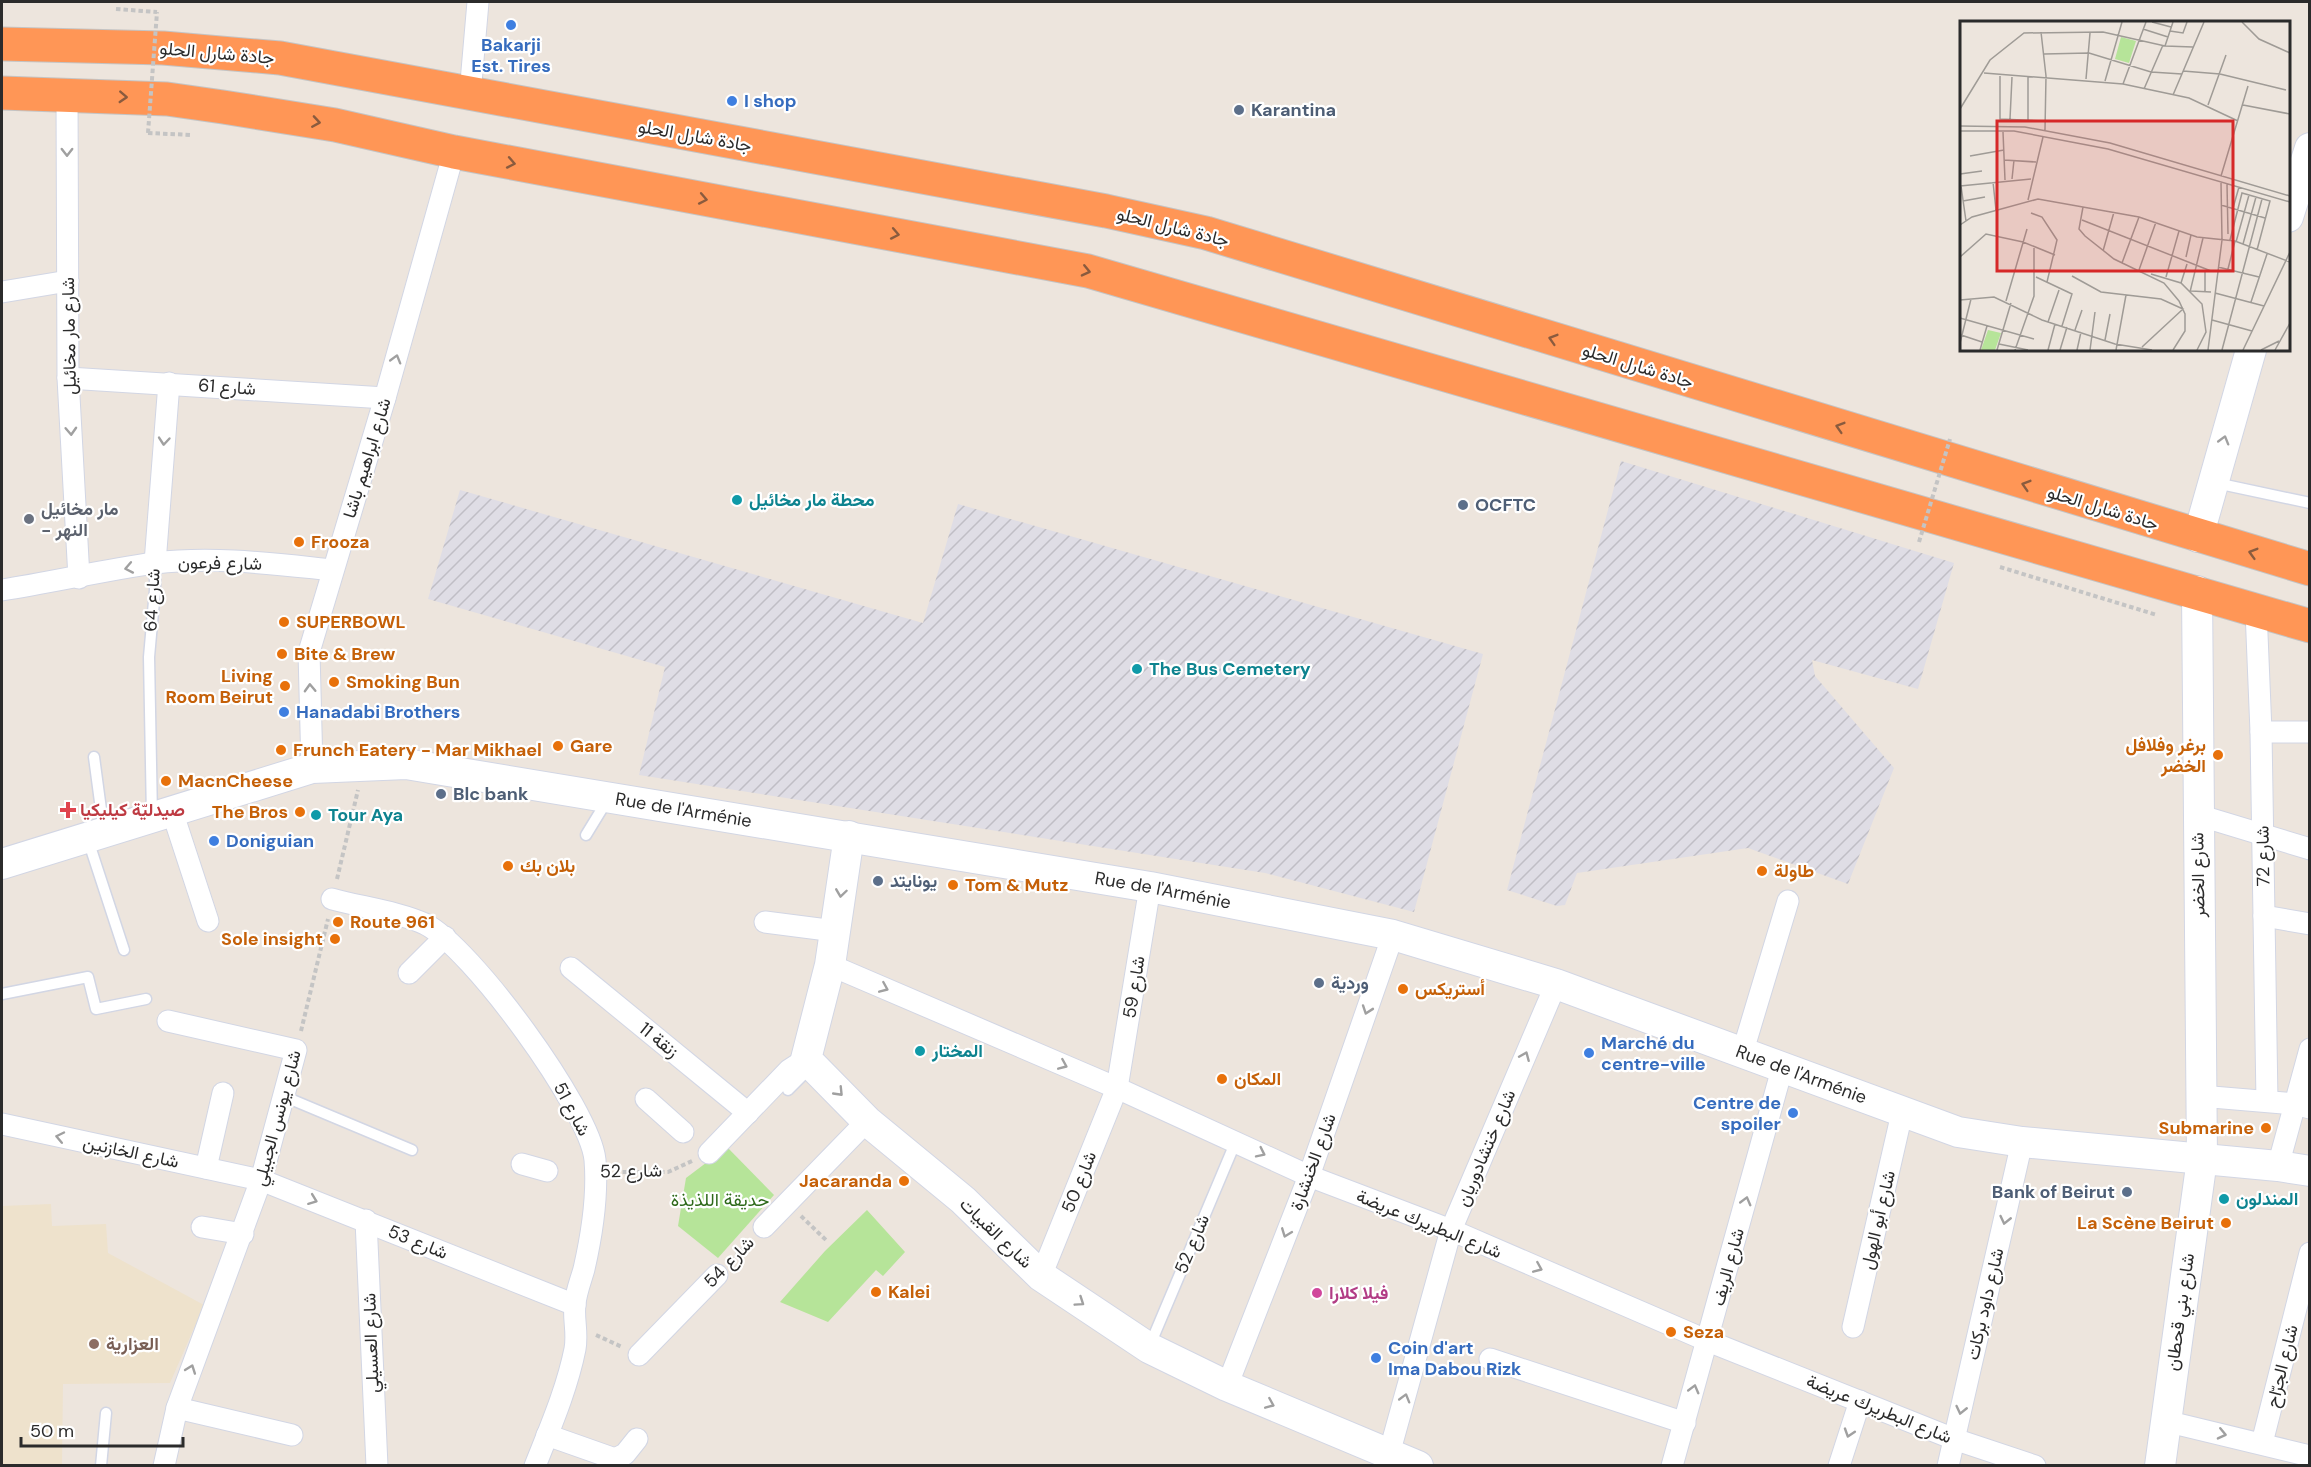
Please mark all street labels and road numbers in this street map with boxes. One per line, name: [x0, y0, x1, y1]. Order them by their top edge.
street label: جادة شارل الحلو: [159, 36, 275, 70]
street label: جادة شارل الحلو: [636, 114, 754, 158]
street label: جادة شارل الحلو: [1114, 201, 1232, 253]
street label: شارع مار مخائيل: [56, 277, 82, 395]
street label: جادة شارل الحلو: [1580, 338, 1696, 394]
street label: شارع 61: [197, 373, 257, 401]
street label: شارع ابراهيم باشا: [337, 395, 397, 521]
street label: جادة شارل الحلو: [2045, 480, 2161, 536]
street label: شارع فرعون: [178, 550, 262, 576]
street label: شارع 64: [138, 568, 166, 632]
street label: Rue de l'Arménie: [614, 787, 754, 833]
street label: شارع 72: [2250, 826, 2276, 886]
street label: شارع الخضر: [2185, 832, 2211, 919]
street label: Rue de l'Arménie: [1093, 866, 1233, 915]
street label: شارع 59: [1117, 954, 1151, 1020]
street label: زنقة 11: [634, 1017, 684, 1063]
street label: Rue de l'Arménie: [1732, 1039, 1870, 1109]
street label: شارع يونس الجبيلي: [247, 1047, 310, 1189]
street label: شارع 51: [548, 1078, 596, 1140]
street label: شارع ختشادوريان: [1451, 1086, 1521, 1210]
street label: شارع الخنشارة: [1284, 1110, 1342, 1214]
street label: شارع الخازنين: [81, 1130, 181, 1174]
street label: شارع 50: [1056, 1148, 1102, 1216]
street label: شارع 52: [600, 1158, 662, 1184]
street label: شارع أبو الهول: [1855, 1168, 1901, 1272]
street label: شارع البطريرك عريضة: [1353, 1184, 1505, 1264]
street label: شارع القبيات: [954, 1192, 1038, 1274]
street label: شارع 52: [1169, 1211, 1215, 1277]
street label: شارع 53: [384, 1219, 452, 1265]
street label: شارع الريف: [1706, 1225, 1750, 1309]
street label: شارع 54: [699, 1231, 759, 1293]
street label: شارع داود بركات: [1960, 1246, 2010, 1362]
street label: شارع بني قحطان: [2160, 1252, 2203, 1373]
street label: شارع العسيلي: [357, 1293, 388, 1393]
street label: شارع الجرّاح: [2260, 1322, 2304, 1410]
street label: شارع البطريرك عريضة: [1803, 1369, 1955, 1449]

